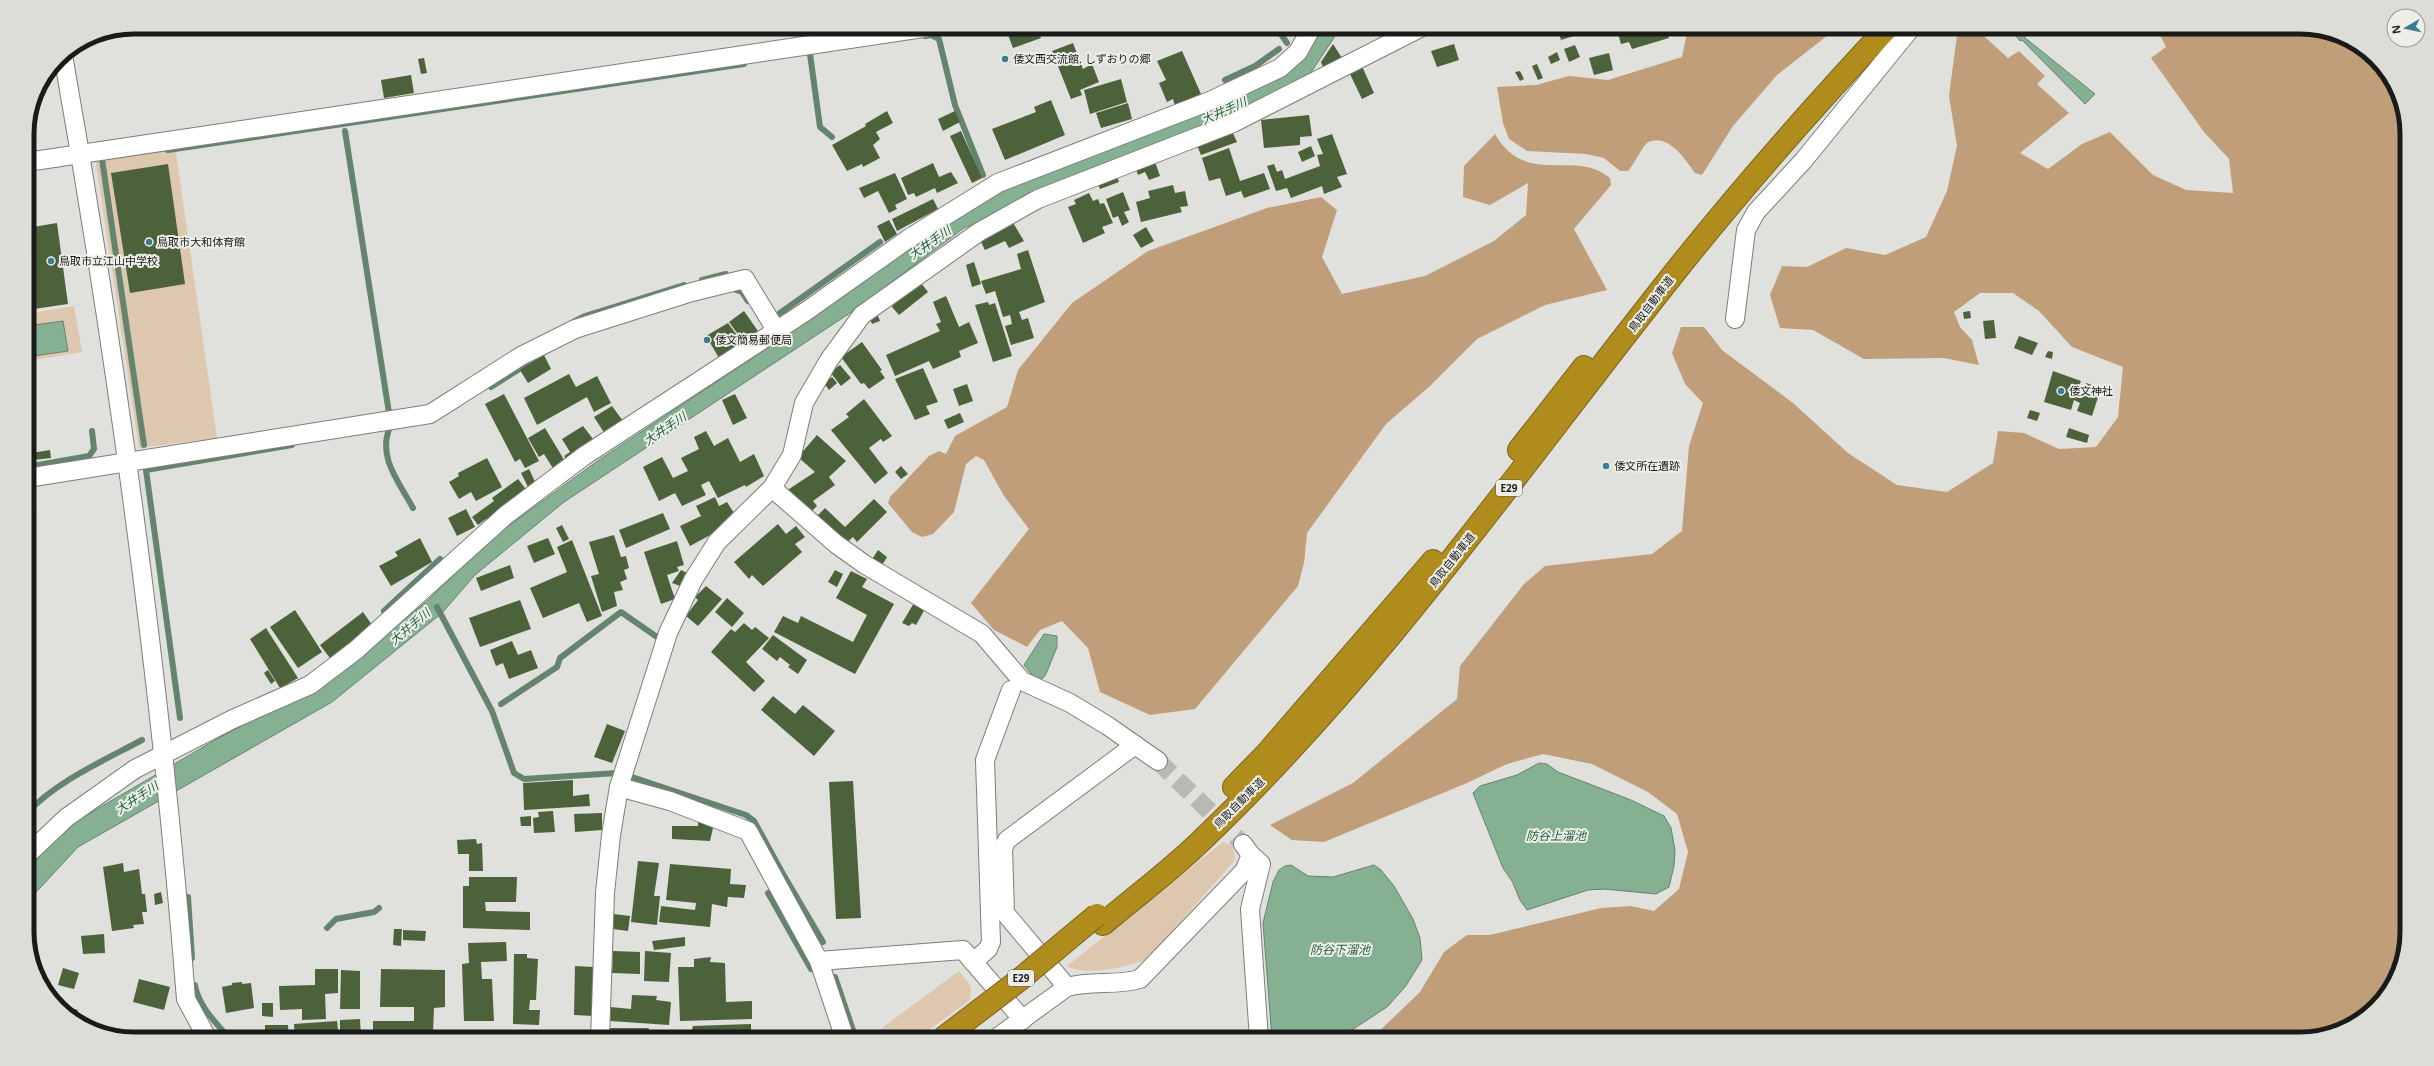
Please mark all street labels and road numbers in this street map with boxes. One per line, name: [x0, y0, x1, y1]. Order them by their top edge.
street label: 鳥取自動車道: [1625, 273, 1676, 335]
road number: E29: [1496, 480, 1522, 496]
street label: 鳥取自動車道: [1425, 529, 1478, 590]
street label: 鳥取自動車道: [1210, 774, 1267, 831]
road number: E29: [1008, 970, 1034, 986]

